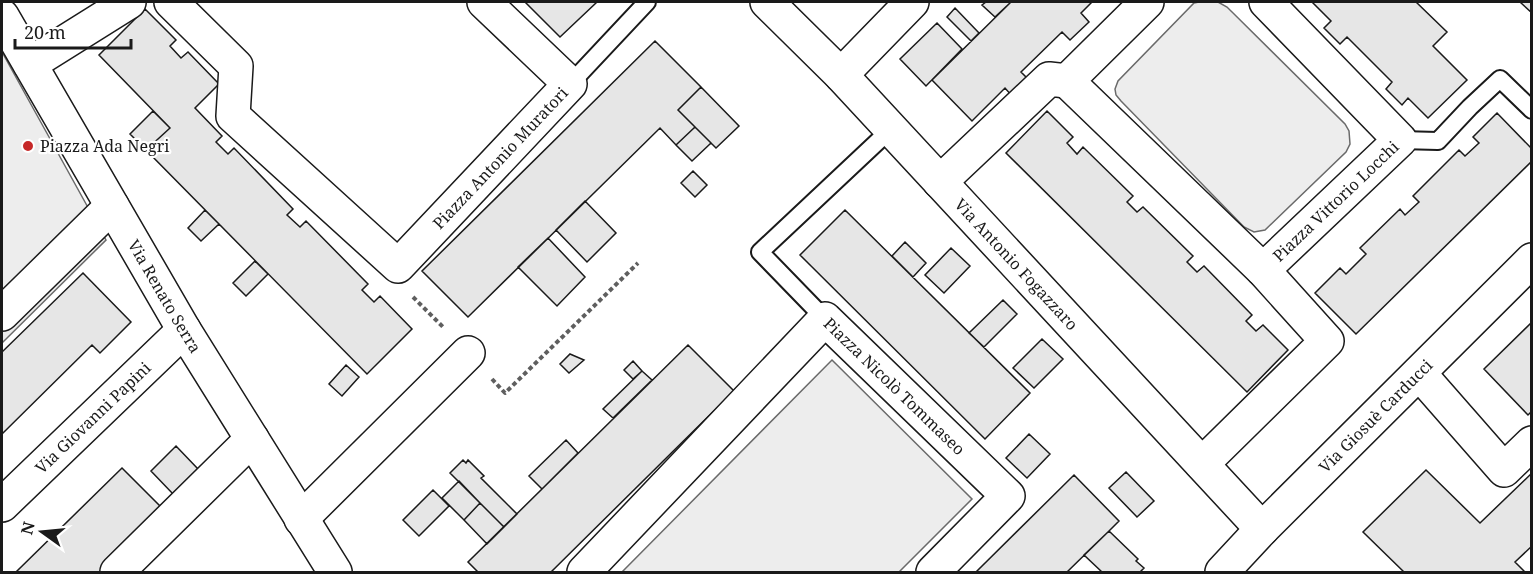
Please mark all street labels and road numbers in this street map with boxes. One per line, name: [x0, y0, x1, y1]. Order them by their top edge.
street label: Piazza Antonio Muratori: [428, 82, 573, 234]
street label: Piazza Vittorio Locchi: [1268, 136, 1403, 266]
street label: Via Antonio Fogazzaro: [950, 194, 1083, 335]
street label: Via Renato Serra: [123, 236, 207, 357]
street label: Piazza Nicolò Tommaseo: [819, 313, 970, 460]
street label: Via Giosuè Carducci: [1314, 354, 1437, 477]
street label: Via Giovanni Papini: [30, 357, 155, 478]

